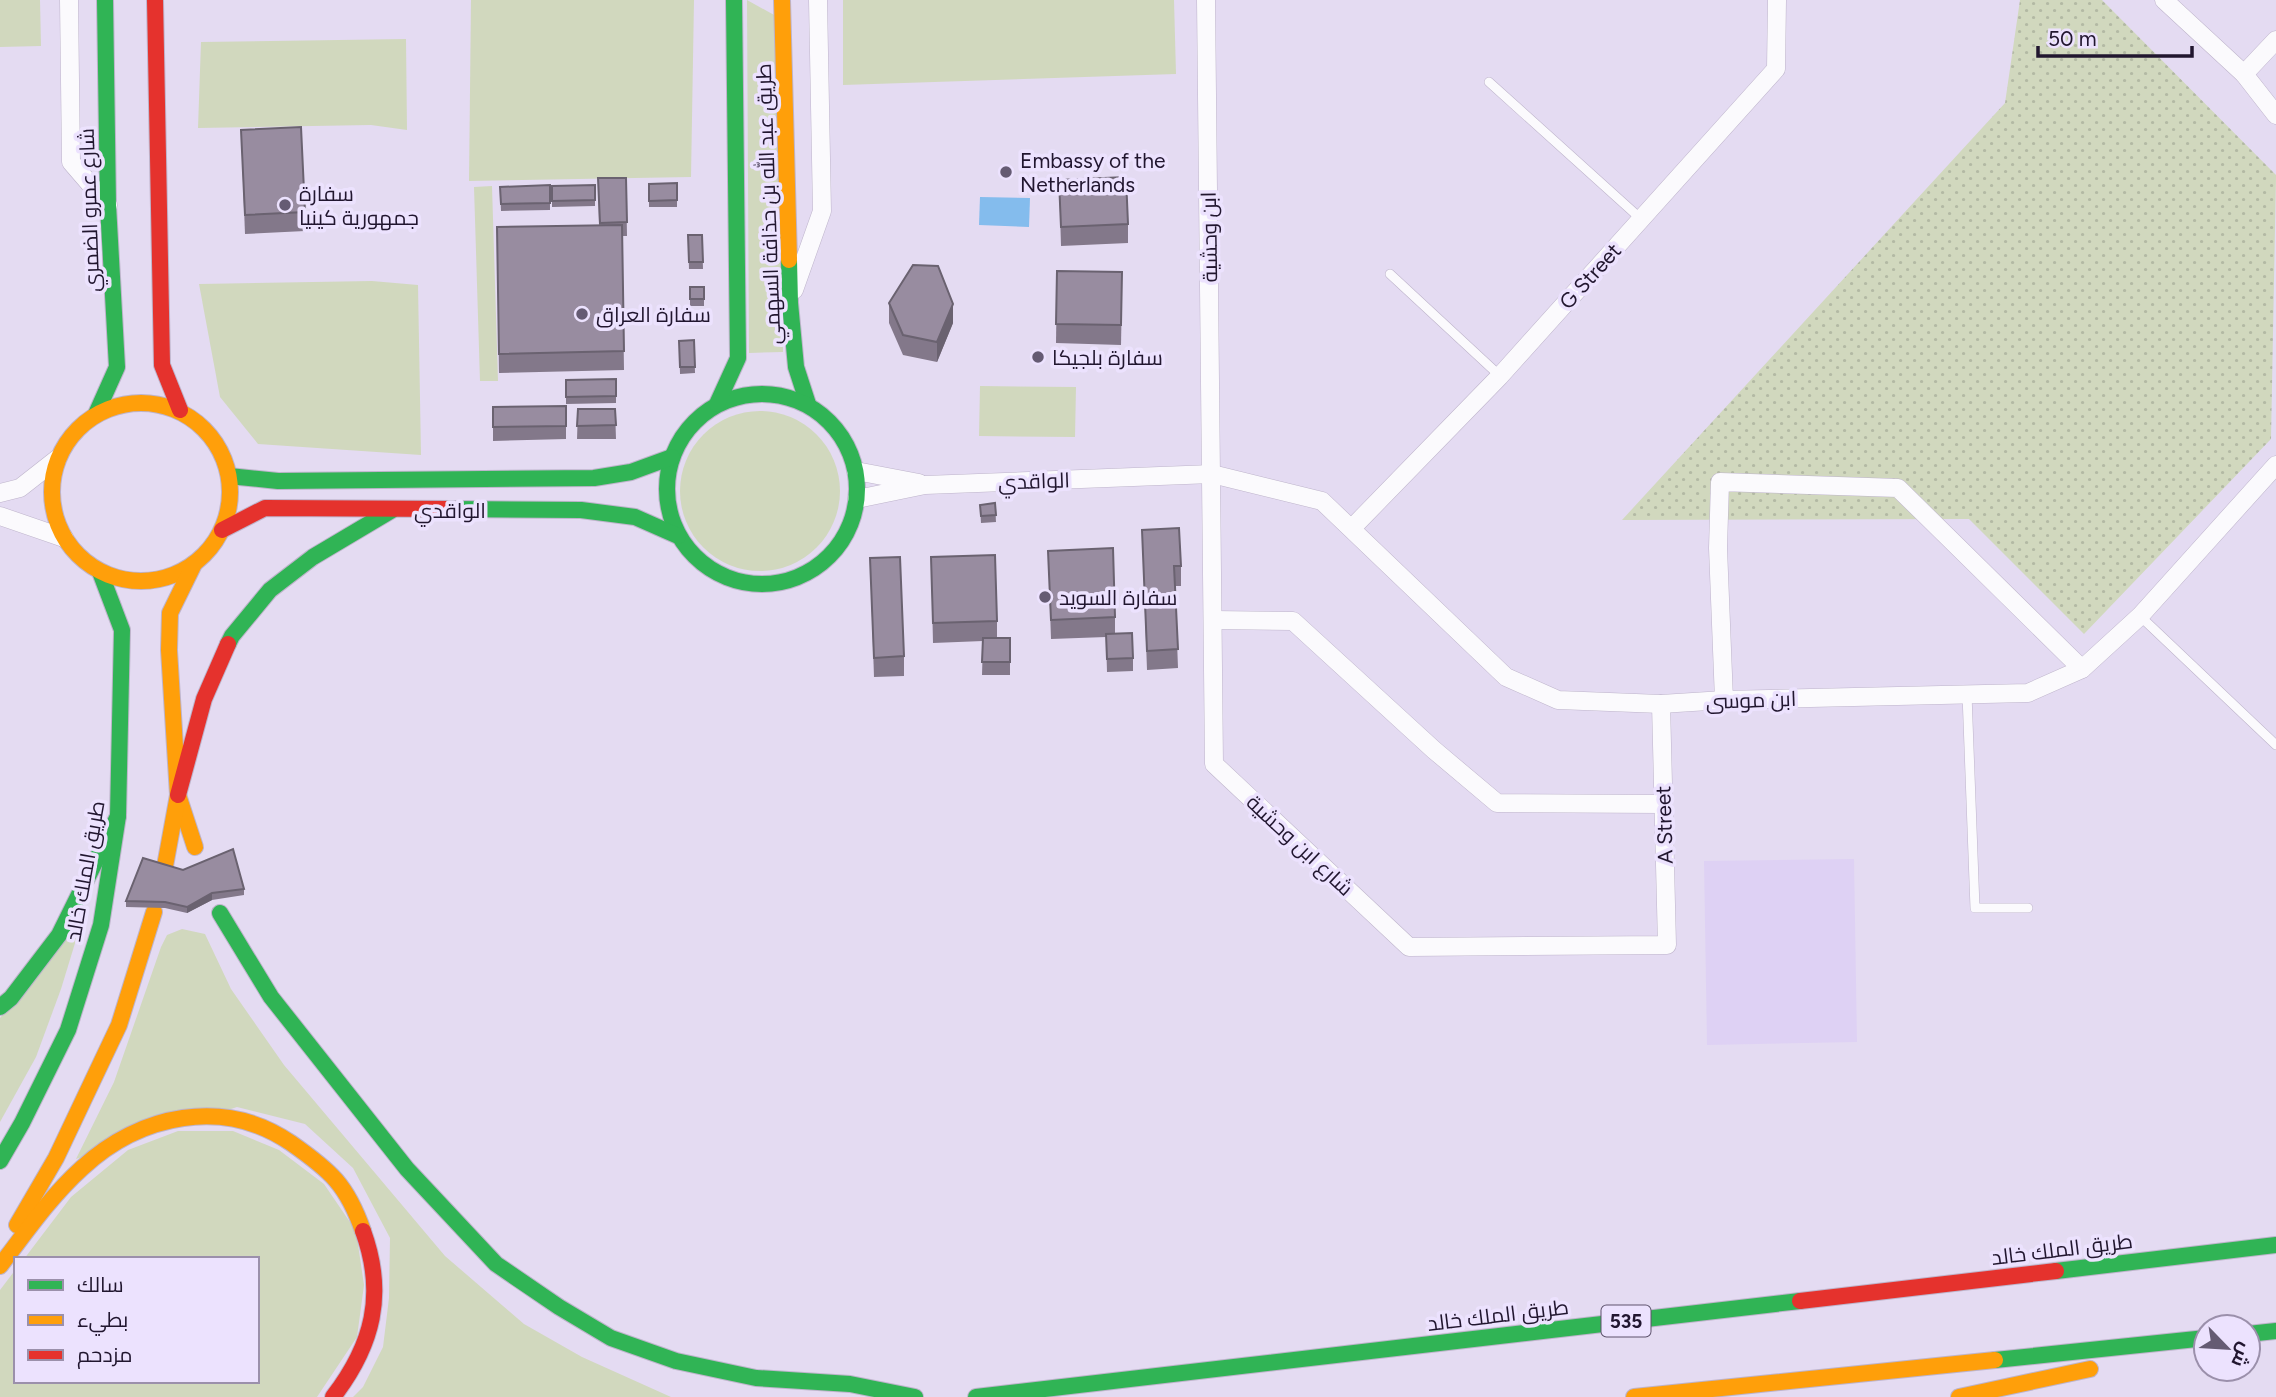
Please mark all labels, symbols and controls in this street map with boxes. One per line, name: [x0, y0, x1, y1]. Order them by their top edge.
scale bar: [2038, 14, 2192, 58]
text: 50 m: [2048, 26, 2097, 51]
street label: طريق عبد الله بن حذافة السهمي: [750, 63, 789, 345]
street label: شارع عمرو الضمري: [74, 127, 108, 292]
place label: Embassy of the Netherlands: [1020, 148, 1165, 197]
marker: Embassy of the Netherlands: [998, 164, 1014, 180]
place label: سفارة جمهورية كينيا: [299, 181, 419, 231]
street label: ابن وحشية: [1196, 191, 1223, 283]
marker: سفارة جمهورية كينيا: [277, 197, 293, 213]
street label: G Street: [1554, 238, 1626, 314]
place label: سفارة العراق: [596, 302, 711, 328]
marker: سفارة العراق: [574, 306, 590, 322]
place label: سفارة بلجيكا: [1052, 345, 1163, 370]
marker: سفارة بلجيكا: [1030, 349, 1046, 365]
street label: الواقدي: [998, 467, 1071, 499]
street label: الواقدي: [414, 498, 486, 527]
place label: سفارة السويد: [1059, 585, 1177, 610]
marker: سفارة السويد: [1037, 589, 1053, 605]
street label: ابن موسى: [1705, 686, 1797, 715]
street label: A Street: [1650, 785, 1678, 865]
street label: شارع ابن وحشية: [1240, 789, 1358, 902]
street label: طريق الملك خالد: [60, 799, 111, 943]
street label: طريق الملك خالد: [1990, 1228, 2134, 1271]
legend: [14, 1257, 259, 1383]
text: سالك: [77, 1272, 124, 1297]
street label: طريق الملك خالد: [1426, 1294, 1570, 1337]
road number: 535: [1602, 1306, 1650, 1336]
text: بطيء: [77, 1307, 128, 1336]
north arrow: [2192, 1313, 2262, 1383]
text: ش: [2226, 1339, 2258, 1371]
text: مزدحم: [77, 1342, 132, 1369]

